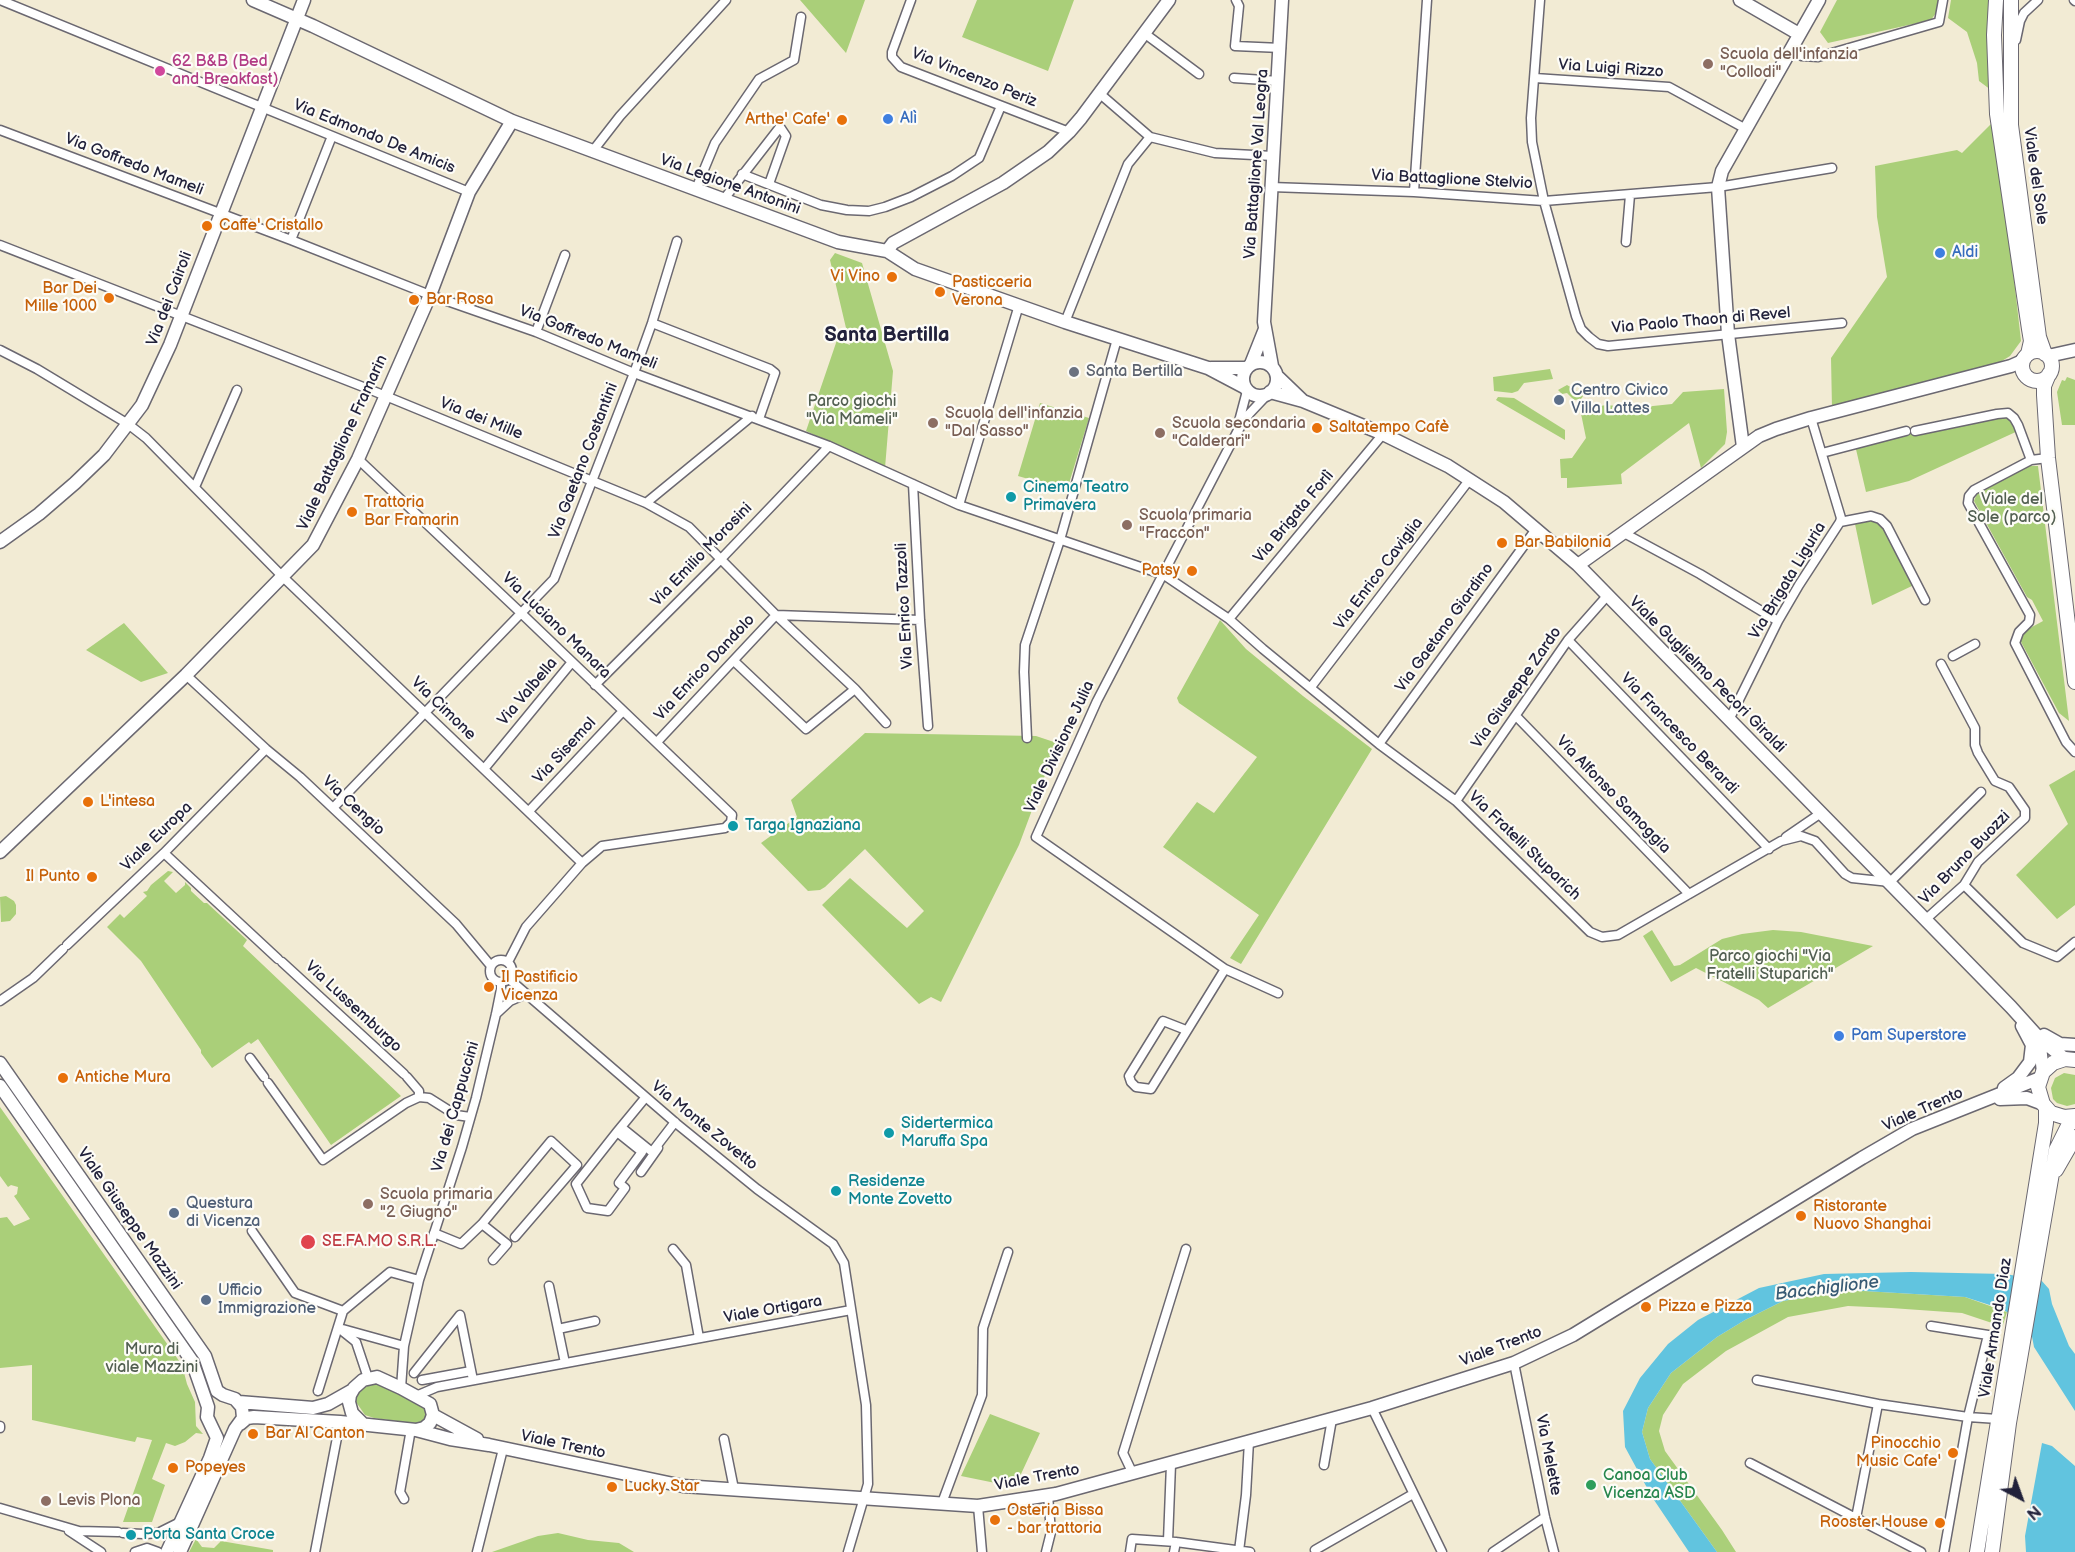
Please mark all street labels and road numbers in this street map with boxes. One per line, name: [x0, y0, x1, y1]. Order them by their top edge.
street label: Via Vincenzo Periz: [908, 44, 1040, 112]
street label: Via Luigi Rizzo: [1558, 56, 1664, 82]
street label: Via Battaglione Val Leogra: [1241, 68, 1273, 260]
street label: Via Edmondo De Amicis: [290, 96, 458, 178]
street label: Viale del Sole: [2019, 126, 2051, 226]
street label: Via Goffredo Mameli: [62, 130, 206, 200]
street label: Via Legione Antonini: [657, 151, 803, 219]
street label: Via Battaglione Stelvio: [1371, 166, 1533, 194]
street label: Via dei Cairoli: [143, 249, 197, 349]
street label: Via Goffredo Mameli: [516, 302, 660, 374]
street label: Via Paolo Thaon di Revel: [1611, 304, 1791, 338]
street label: Viale Battaglione Framarin: [294, 352, 392, 534]
street label: Via Gaetano Costantini: [545, 380, 623, 542]
street label: Via dei Mille: [437, 394, 525, 444]
street label: Via Brigata Forlì: [1250, 467, 1338, 567]
street label: Via Emilio Morosini: [647, 499, 757, 611]
street label: Via Enrico Caviglia: [1331, 514, 1427, 634]
street label: Via Brigata Liguria: [1745, 519, 1831, 643]
street label: Via Enrico Tazzoli: [892, 542, 918, 670]
street label: Via Gaetano Giardino: [1392, 560, 1498, 696]
street label: Via Luciano Manara: [497, 569, 615, 683]
street label: Viale Guglielmo Pecori Giraldi: [1625, 593, 1789, 757]
street label: Via Enrico Dandolo: [651, 611, 759, 725]
street label: Via Giuseppe Zardo: [1468, 624, 1566, 752]
street label: Via Valbella: [494, 654, 562, 730]
street label: Via Francesco Berardi: [1616, 669, 1742, 799]
street label: Via Cimone: [406, 673, 480, 745]
street label: Viale Divisione Julia: [1021, 678, 1099, 816]
street label: Via Sisemol: [529, 714, 601, 788]
street label: Via Alfonso Samoggia: [1552, 732, 1674, 858]
street label: Via Cengio: [318, 772, 388, 840]
street label: Via Fratelli Stuparich: [1464, 787, 1584, 905]
street label: Viale Europa: [117, 798, 197, 876]
street label: Via Bruno Buozzi: [1915, 807, 2015, 909]
street label: Via Lussemburgo: [301, 957, 405, 1057]
street label: Via dei Cappuccini: [428, 1039, 484, 1175]
street label: Via Monte Zovetto: [647, 1077, 761, 1175]
street label: Viale Trento: [1880, 1084, 1966, 1136]
street label: Viale Giuseppe Mazzini: [73, 1144, 185, 1294]
street label: Viale Armando Diaz: [1975, 1257, 2017, 1399]
street label: Viale Ortigara: [722, 1292, 824, 1328]
street label: Viale Trento: [1457, 1323, 1545, 1371]
street label: Via Melette: [1531, 1413, 1565, 1497]
street label: Viale Trento: [519, 1427, 607, 1463]
street label: Viale Trento: [993, 1460, 1081, 1496]

